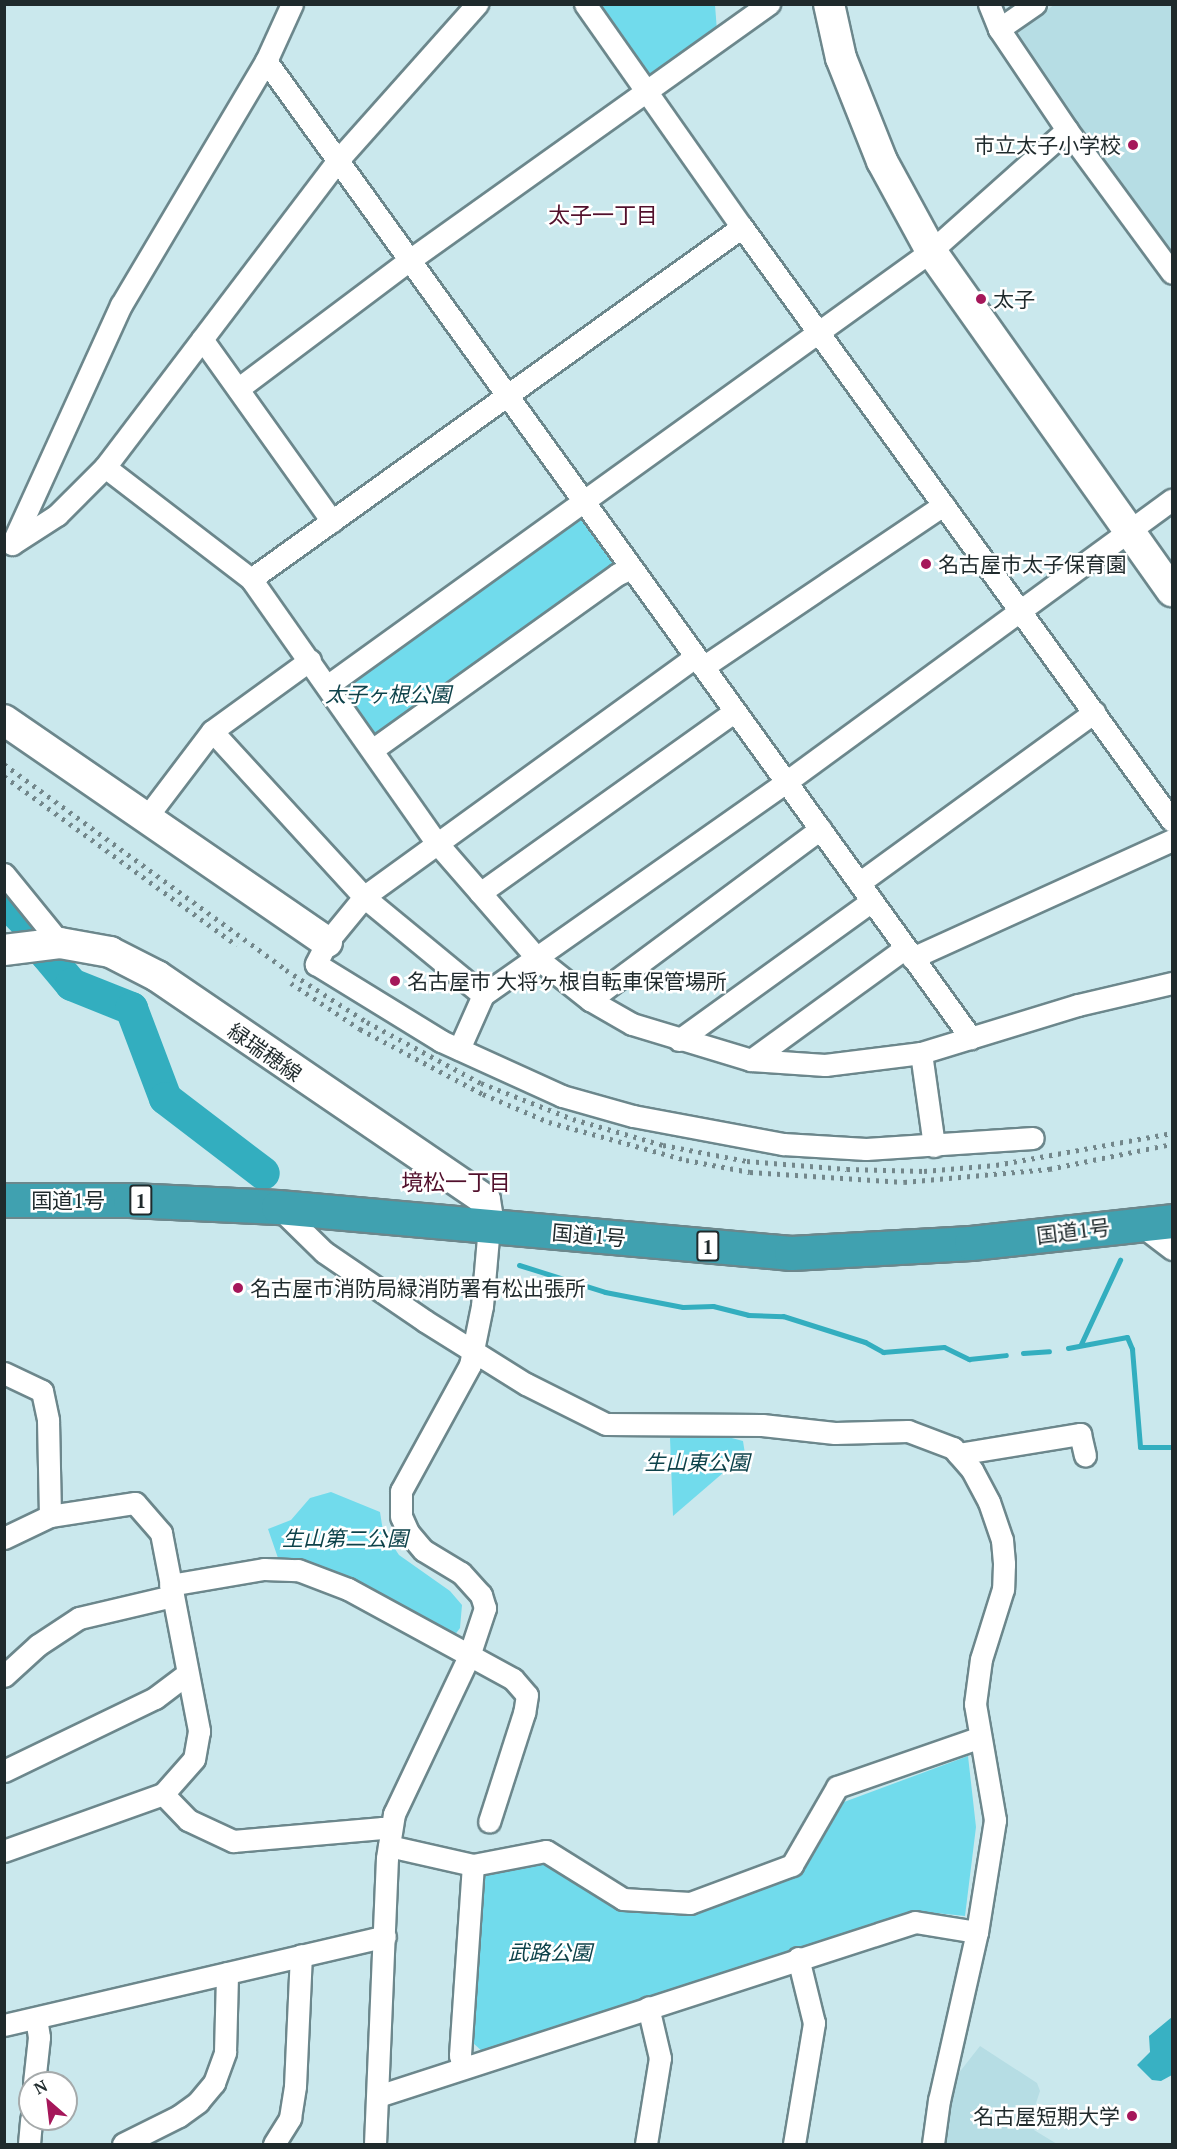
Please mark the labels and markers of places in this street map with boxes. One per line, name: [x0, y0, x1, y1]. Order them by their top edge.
place label: 市立太子小学校: [974, 132, 1121, 158]
marker: 市立太子小学校: [1126, 138, 1140, 152]
place label: 太子: [993, 286, 1035, 312]
marker: 太子: [974, 292, 988, 306]
place label: 名古屋市太子保育園: [938, 551, 1127, 577]
marker: 名古屋市太子保育園: [919, 557, 933, 571]
place label: 名古屋市 大将ヶ根自転車保管場所: [407, 968, 727, 994]
marker: 名古屋市 大将ヶ根自転車保管場所: [388, 974, 402, 988]
place label: 名古屋市消防局緑消防署有松出張所: [250, 1275, 586, 1301]
marker: 名古屋市消防局緑消防署有松出張所: [231, 1281, 245, 1295]
place label: 名古屋短期大学: [973, 2103, 1120, 2129]
marker: 名古屋短期大学: [1125, 2109, 1139, 2123]

